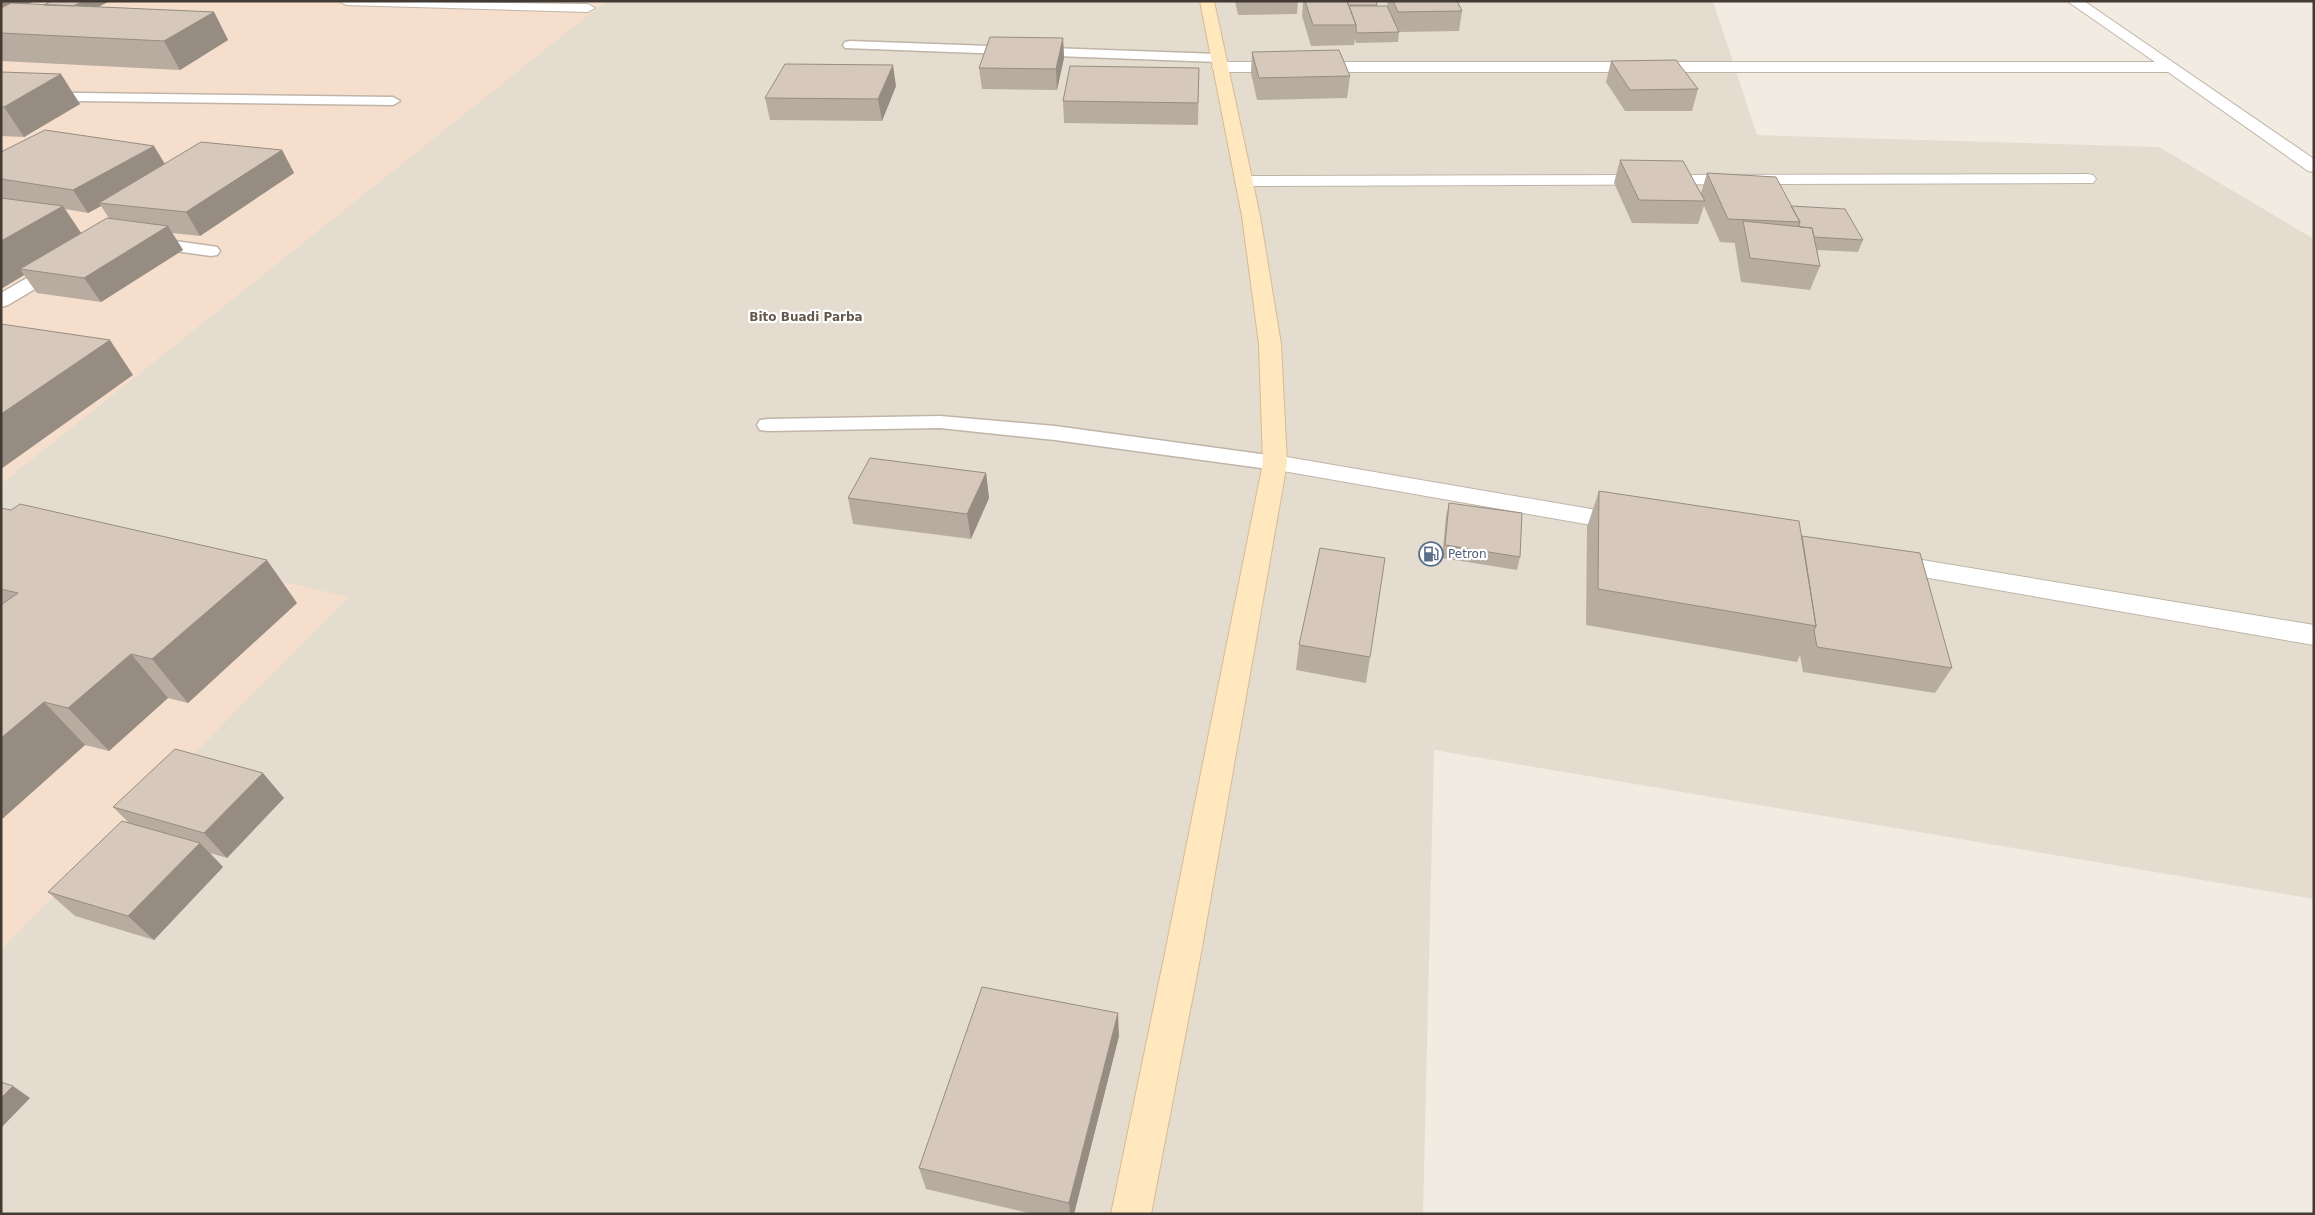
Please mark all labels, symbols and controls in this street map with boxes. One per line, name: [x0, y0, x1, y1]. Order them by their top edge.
district label: Bito Buadi Parba: [749, 310, 863, 324]
fuel station icon: Petron: [1418, 541, 1444, 567]
place label: Petron: [1448, 547, 1487, 561]

